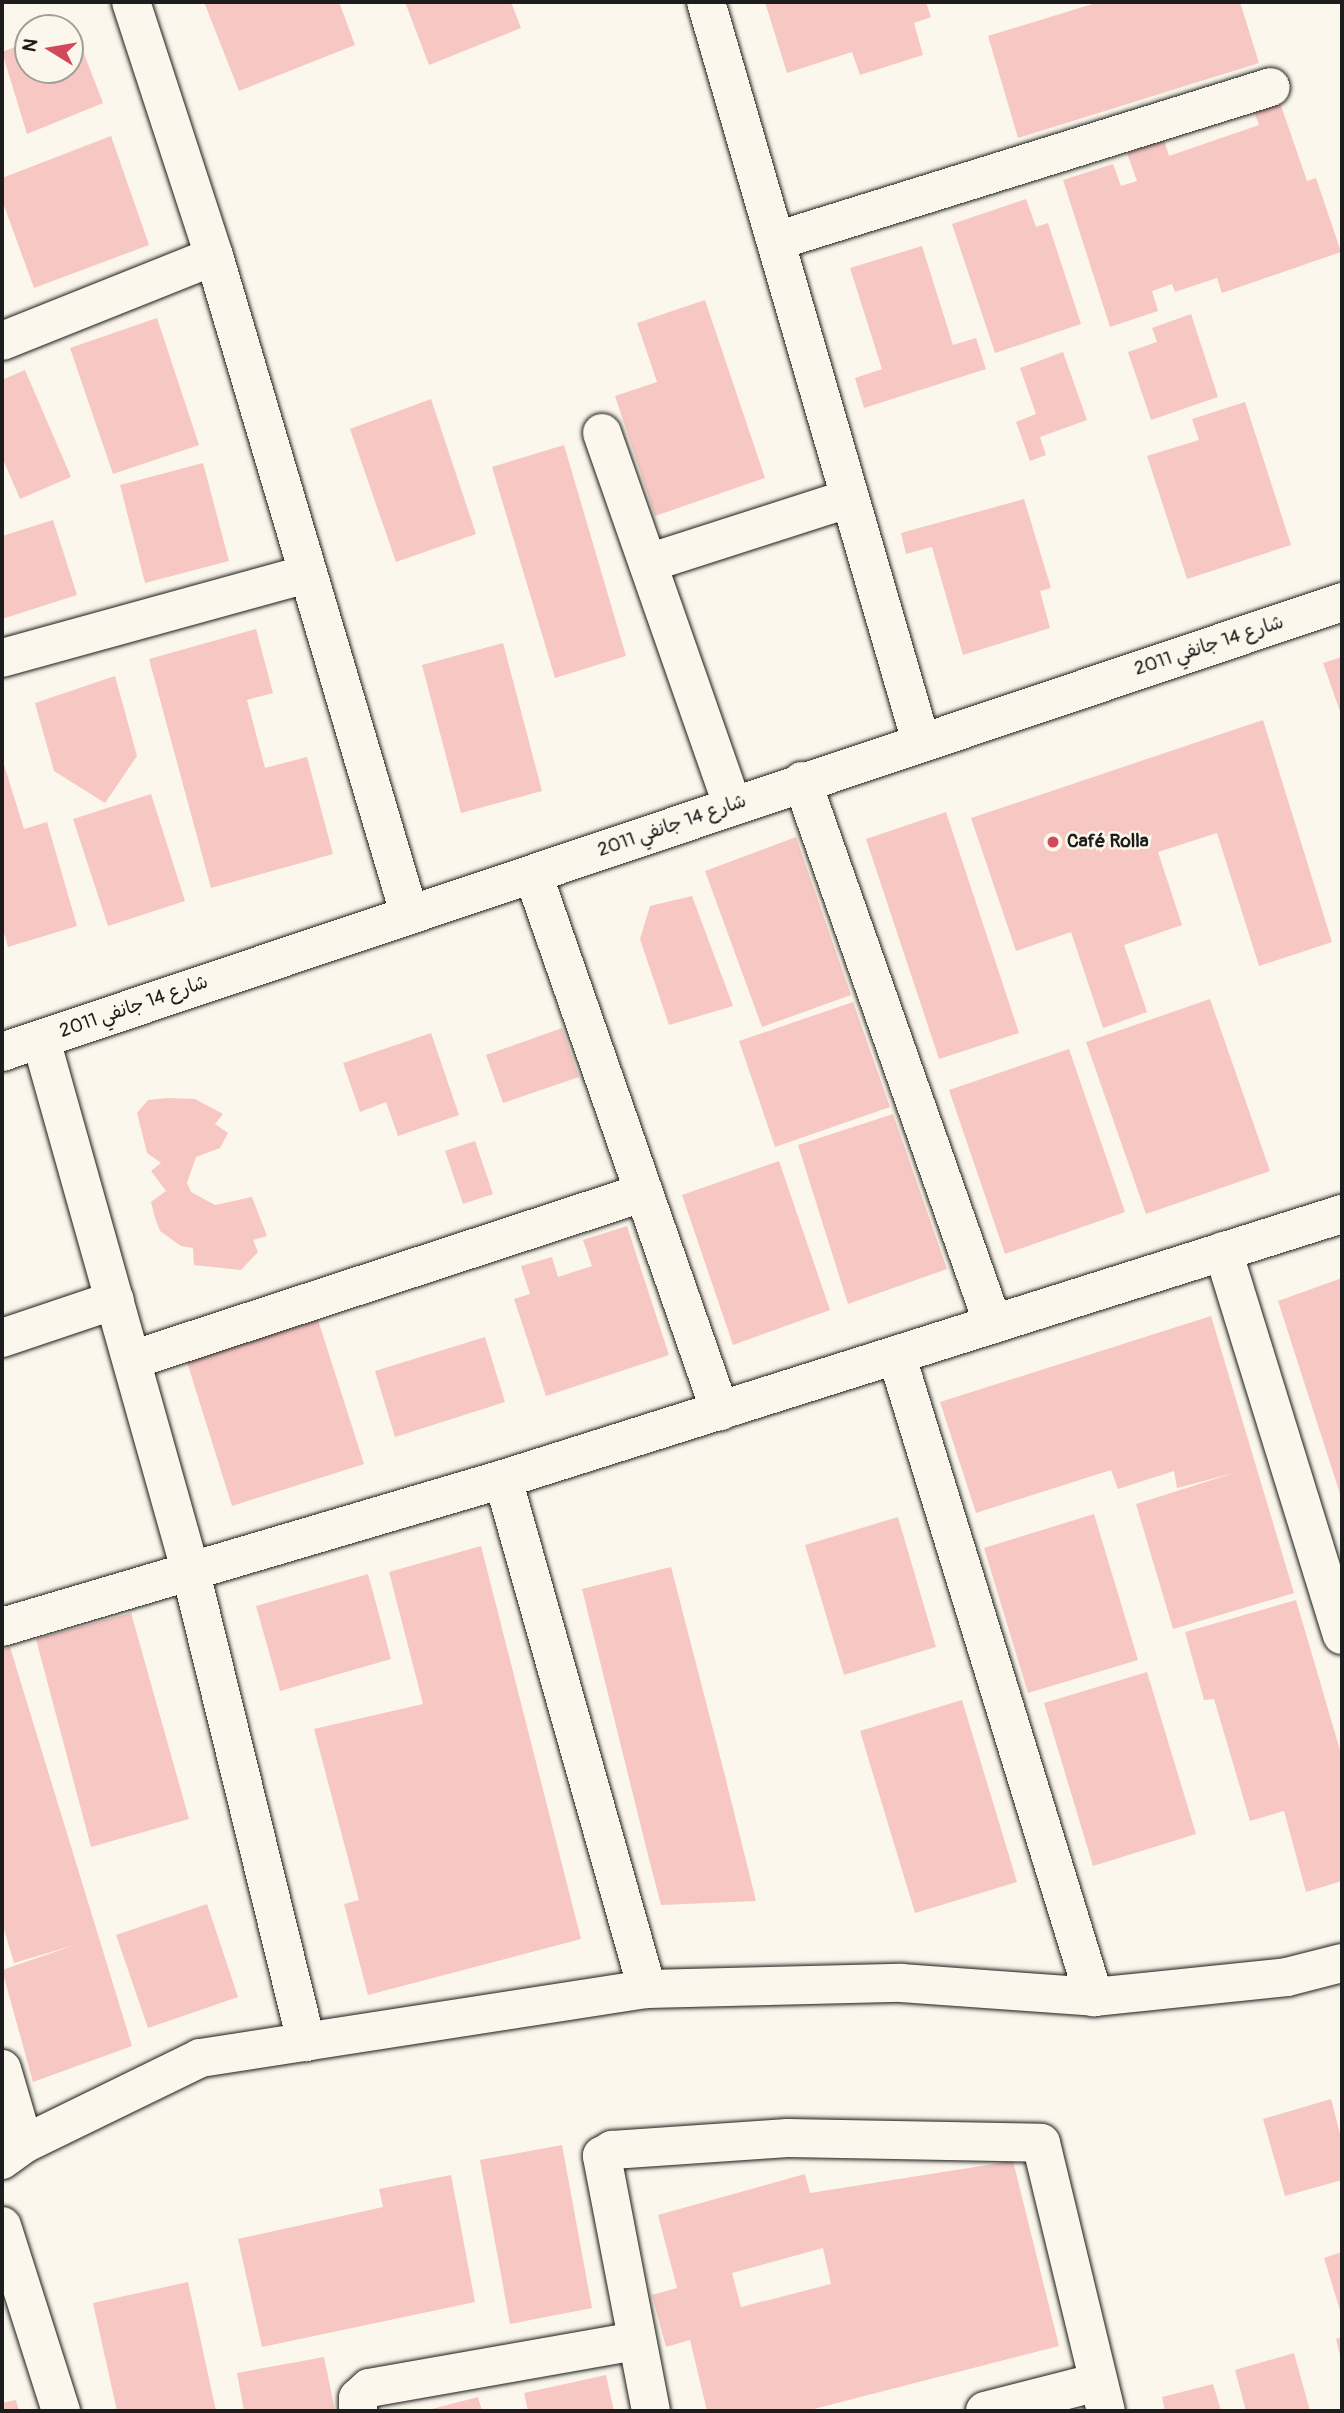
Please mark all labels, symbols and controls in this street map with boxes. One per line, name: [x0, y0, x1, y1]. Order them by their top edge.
north arrow: [14, 14, 84, 84]
text: N: [17, 37, 43, 54]
street label: شارع 14 جانفي 2011: [1132, 611, 1286, 681]
street label: شارع 14 جانفي 2011: [595, 790, 749, 862]
place label: Café Rolla: [1067, 831, 1149, 853]
marker: Café Rolla: [1045, 834, 1061, 850]
street label: شارع 14 جانفي 2011: [57, 971, 211, 1043]

